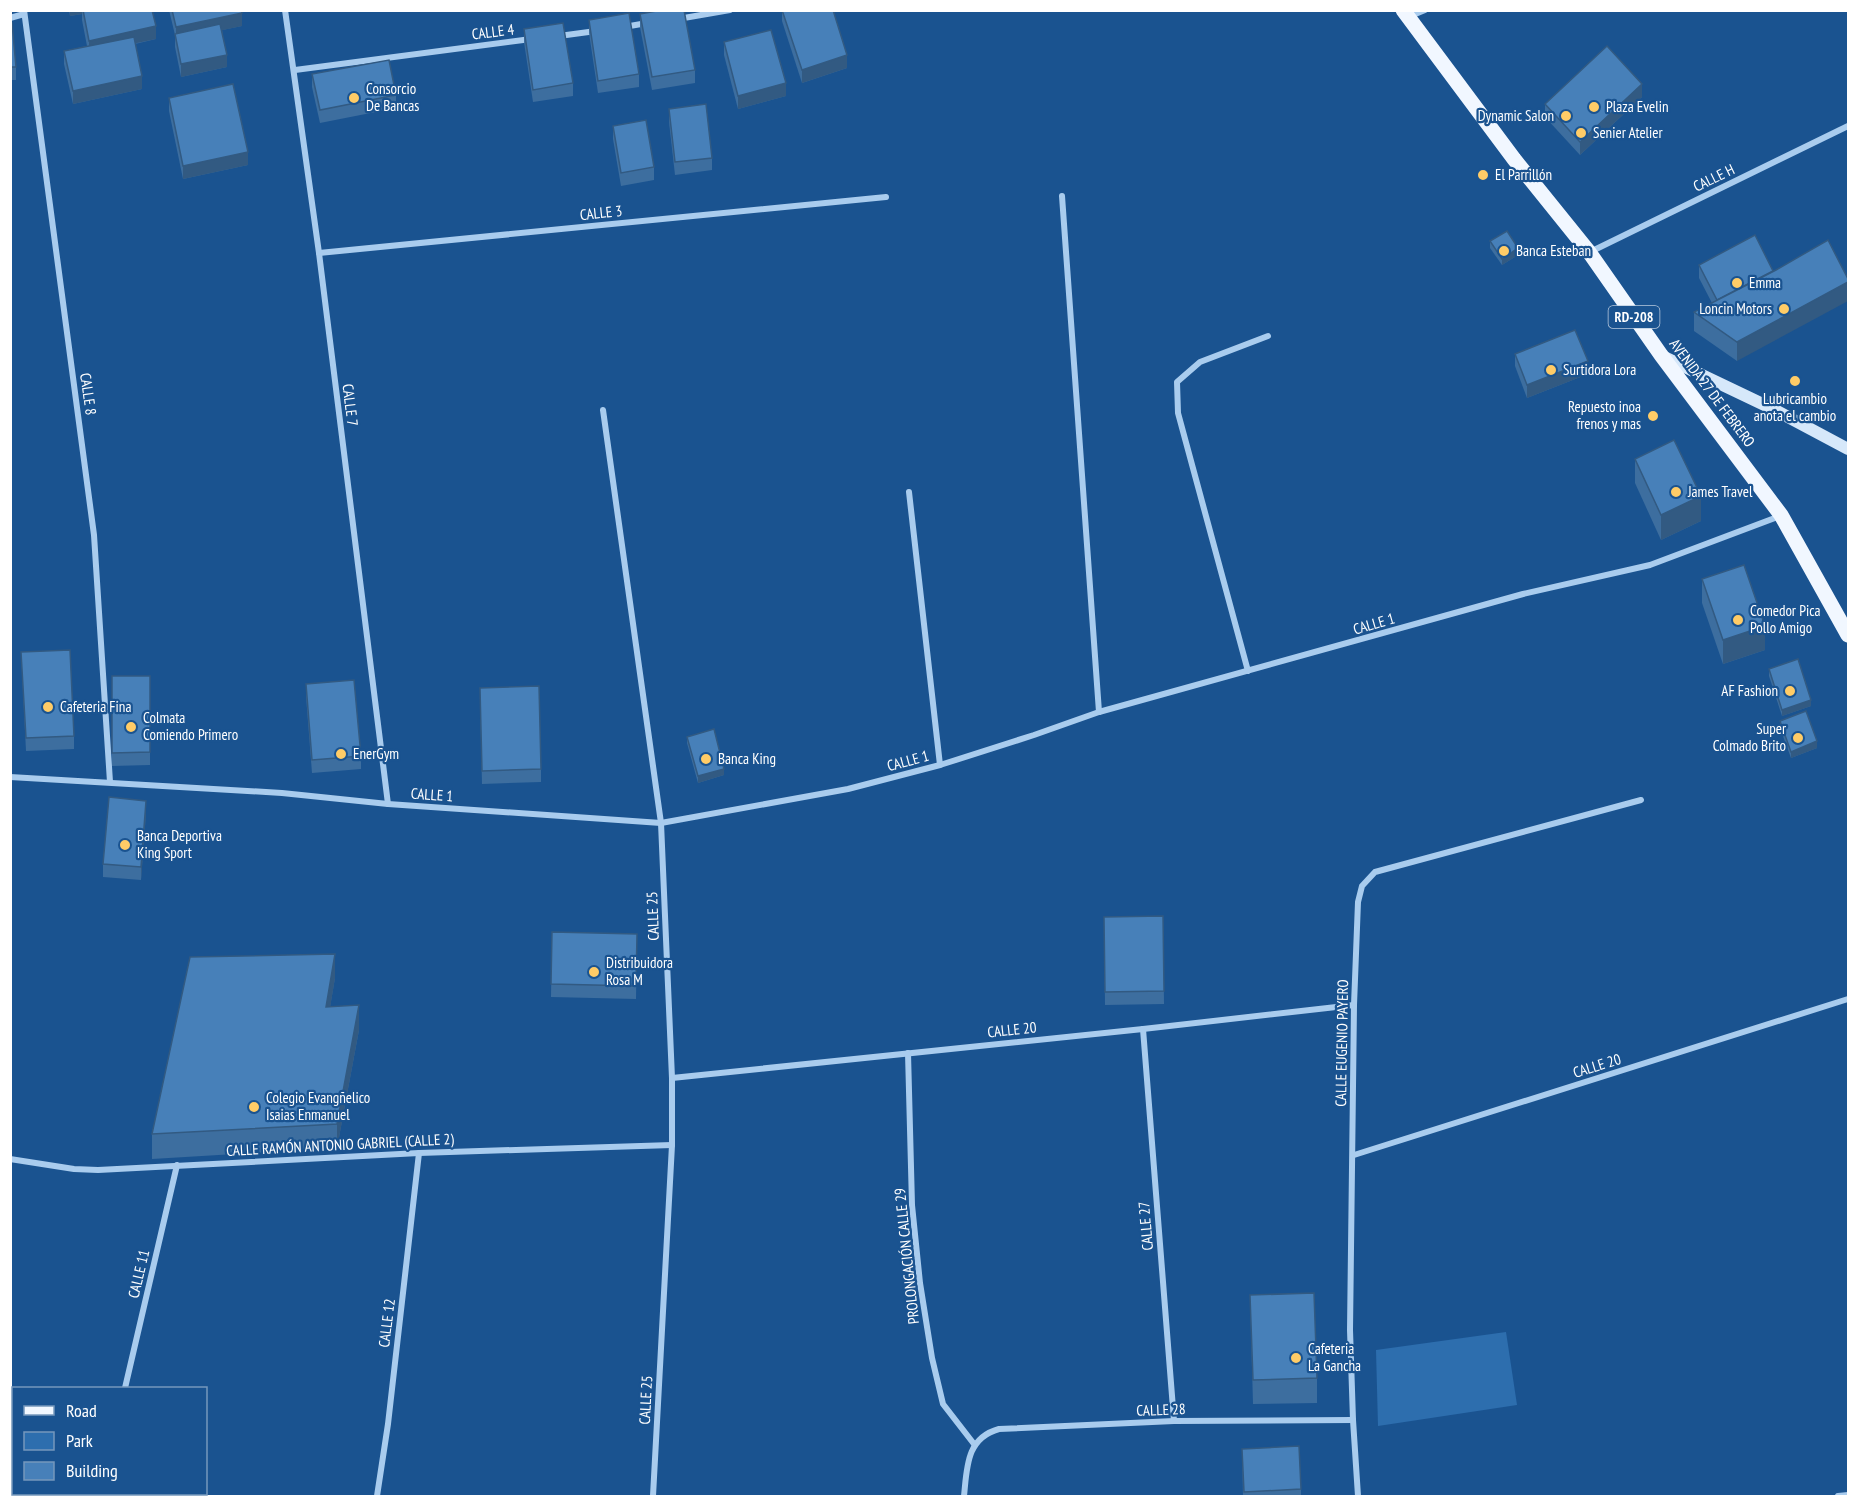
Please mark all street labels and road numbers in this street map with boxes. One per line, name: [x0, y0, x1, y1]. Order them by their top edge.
street label: CALLE 4: [471, 19, 515, 44]
street label: CALLE H: [1690, 159, 1738, 196]
street label: CALLE 3: [579, 201, 623, 224]
road number: RD-208: [1608, 306, 1660, 328]
street label: AVENIDA 27 DE FEBRERO: [1665, 335, 1759, 451]
street label: CALLE 8: [76, 372, 101, 416]
street label: CALLE 7: [338, 383, 363, 427]
street label: CALLE 1: [1351, 609, 1397, 638]
street label: CALLE 1: [885, 746, 931, 775]
street label: CALLE 1: [410, 784, 454, 805]
street label: CALLE 25: [642, 891, 663, 941]
street label: CALLE EUGENIO PAYERO: [1331, 979, 1352, 1107]
street label: CALLE 20: [987, 1017, 1038, 1042]
street label: CALLE 20: [1571, 1049, 1623, 1082]
street label: CALLE RAMÓN ANTONIO GABRIEL (CALLE 2): [226, 1129, 455, 1160]
street label: PROLONGACIÓN CALLE 29: [890, 1187, 923, 1325]
street label: CALLE 27: [1134, 1201, 1157, 1251]
street label: CALLE 11: [124, 1248, 153, 1300]
street label: CALLE 12: [374, 1297, 399, 1348]
street label: CALLE 25: [635, 1375, 656, 1425]
street label: CALLE 28: [1136, 1399, 1186, 1420]

